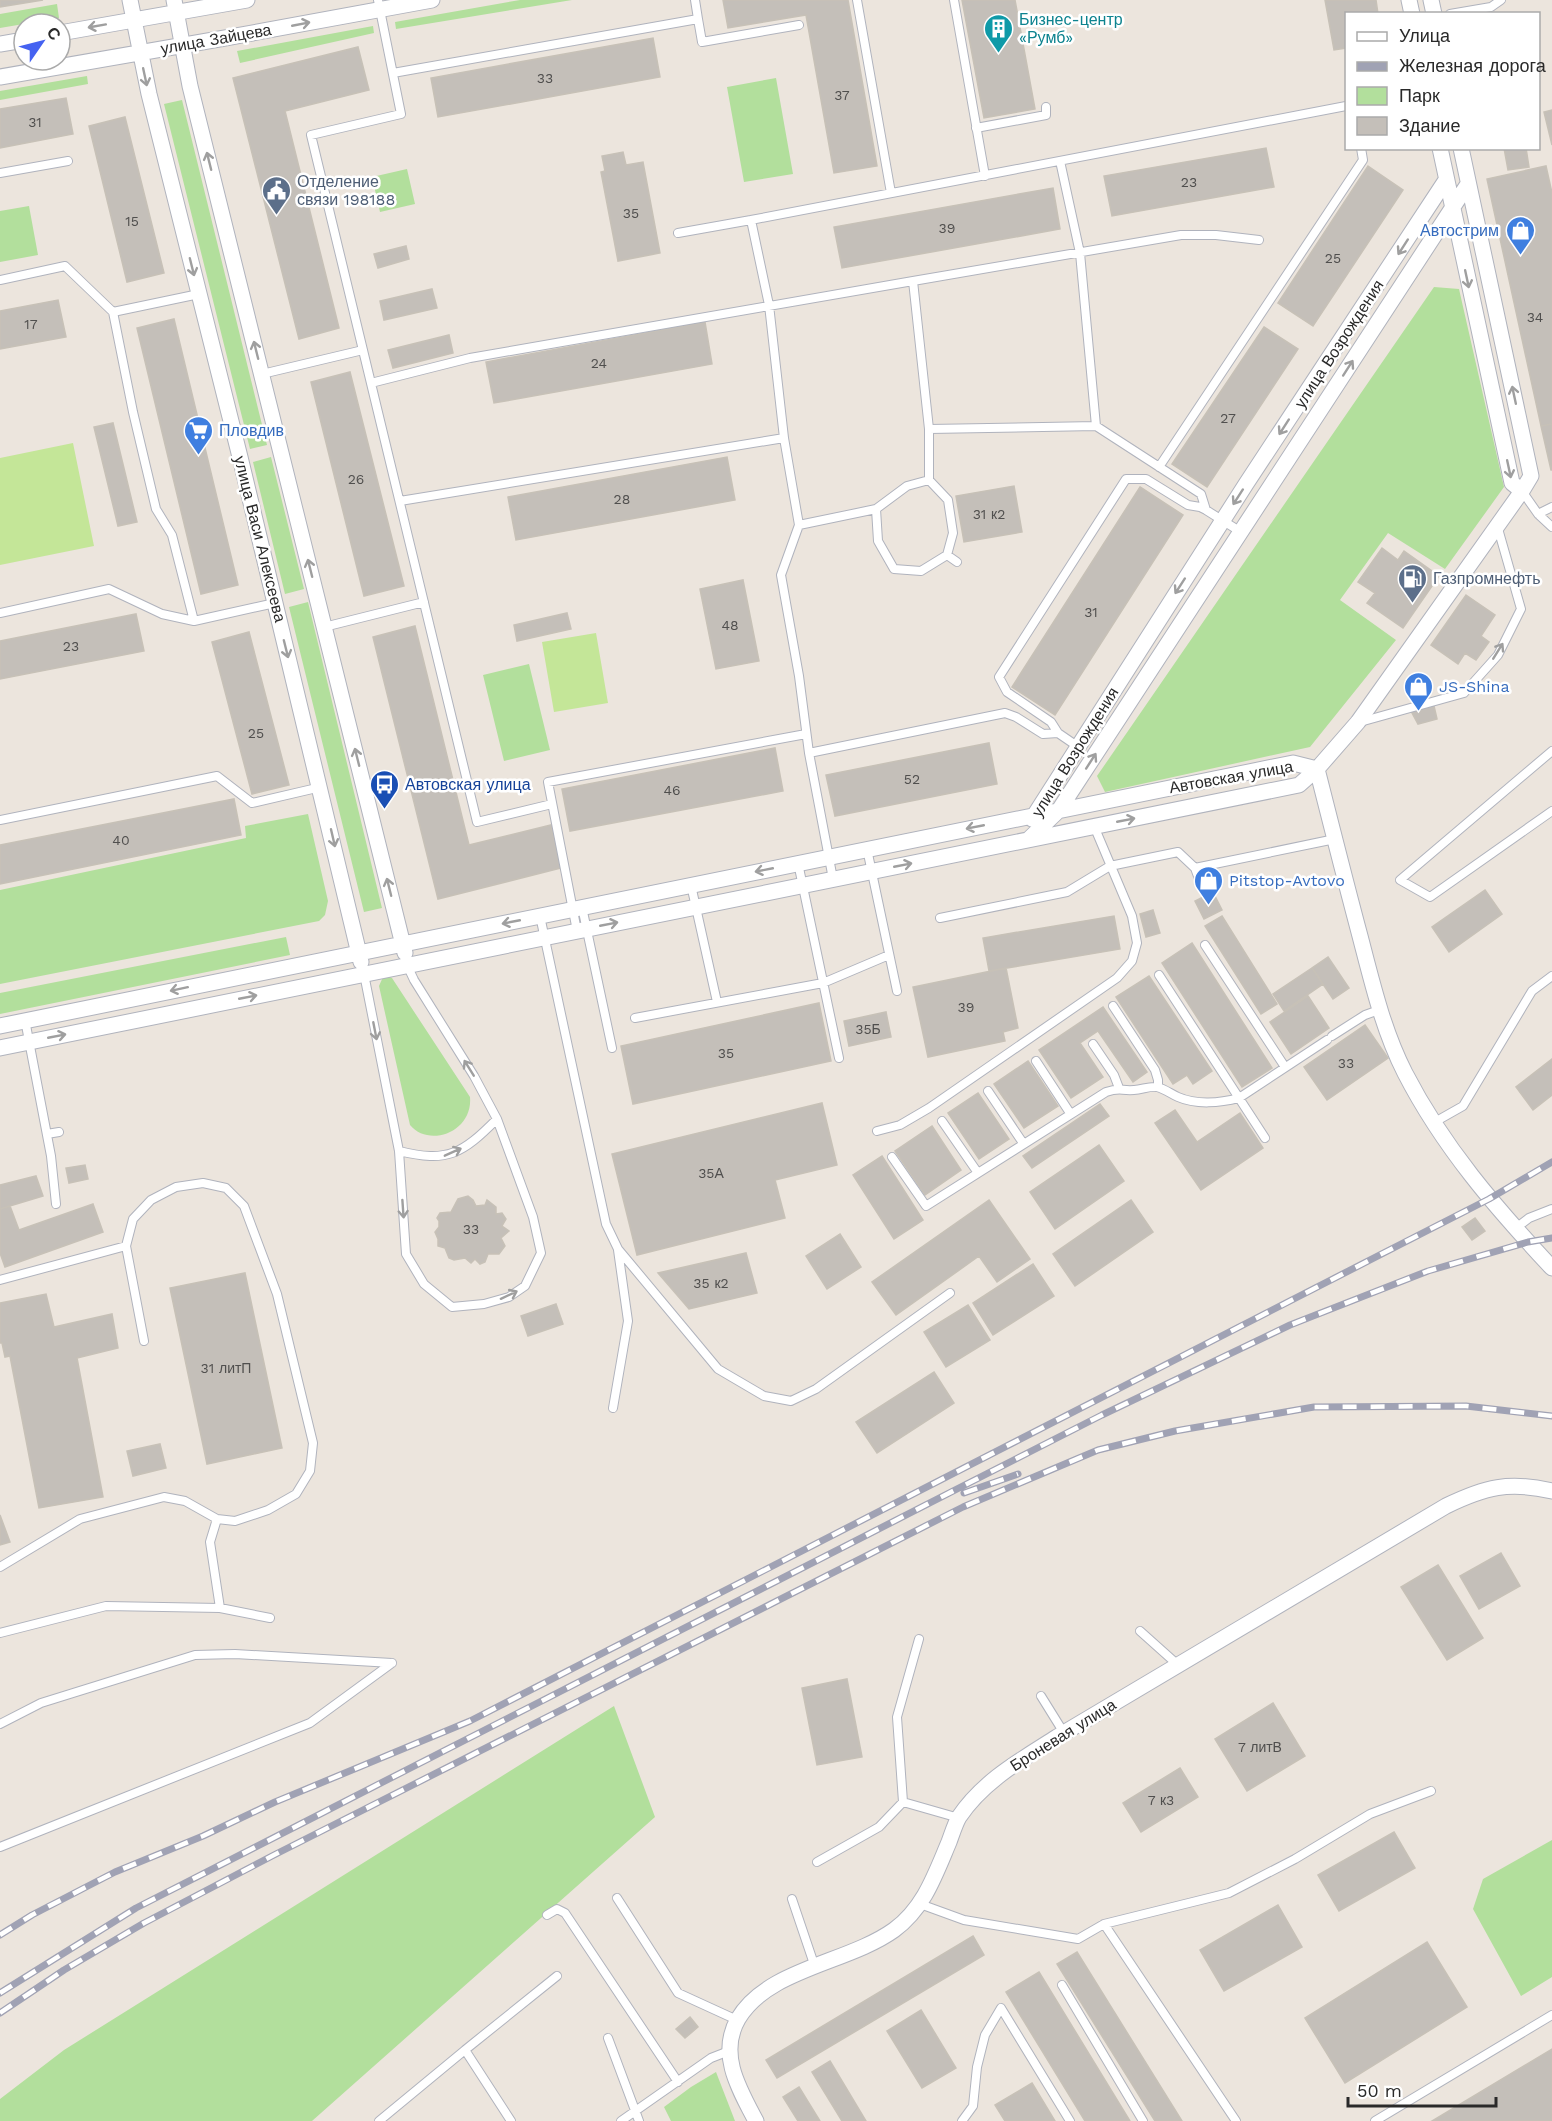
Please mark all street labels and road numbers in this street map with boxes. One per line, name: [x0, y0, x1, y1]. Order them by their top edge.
street label: улица Зайцева: [159, 20, 273, 58]
street label: улица Возрождения: [1290, 276, 1388, 412]
street label: улица Васи Алексеева: [230, 454, 290, 624]
street label: улица Возрождения: [1027, 684, 1123, 820]
street label: Автовская улица: [1168, 757, 1295, 797]
street label: Броневая улица: [1007, 1695, 1120, 1775]

